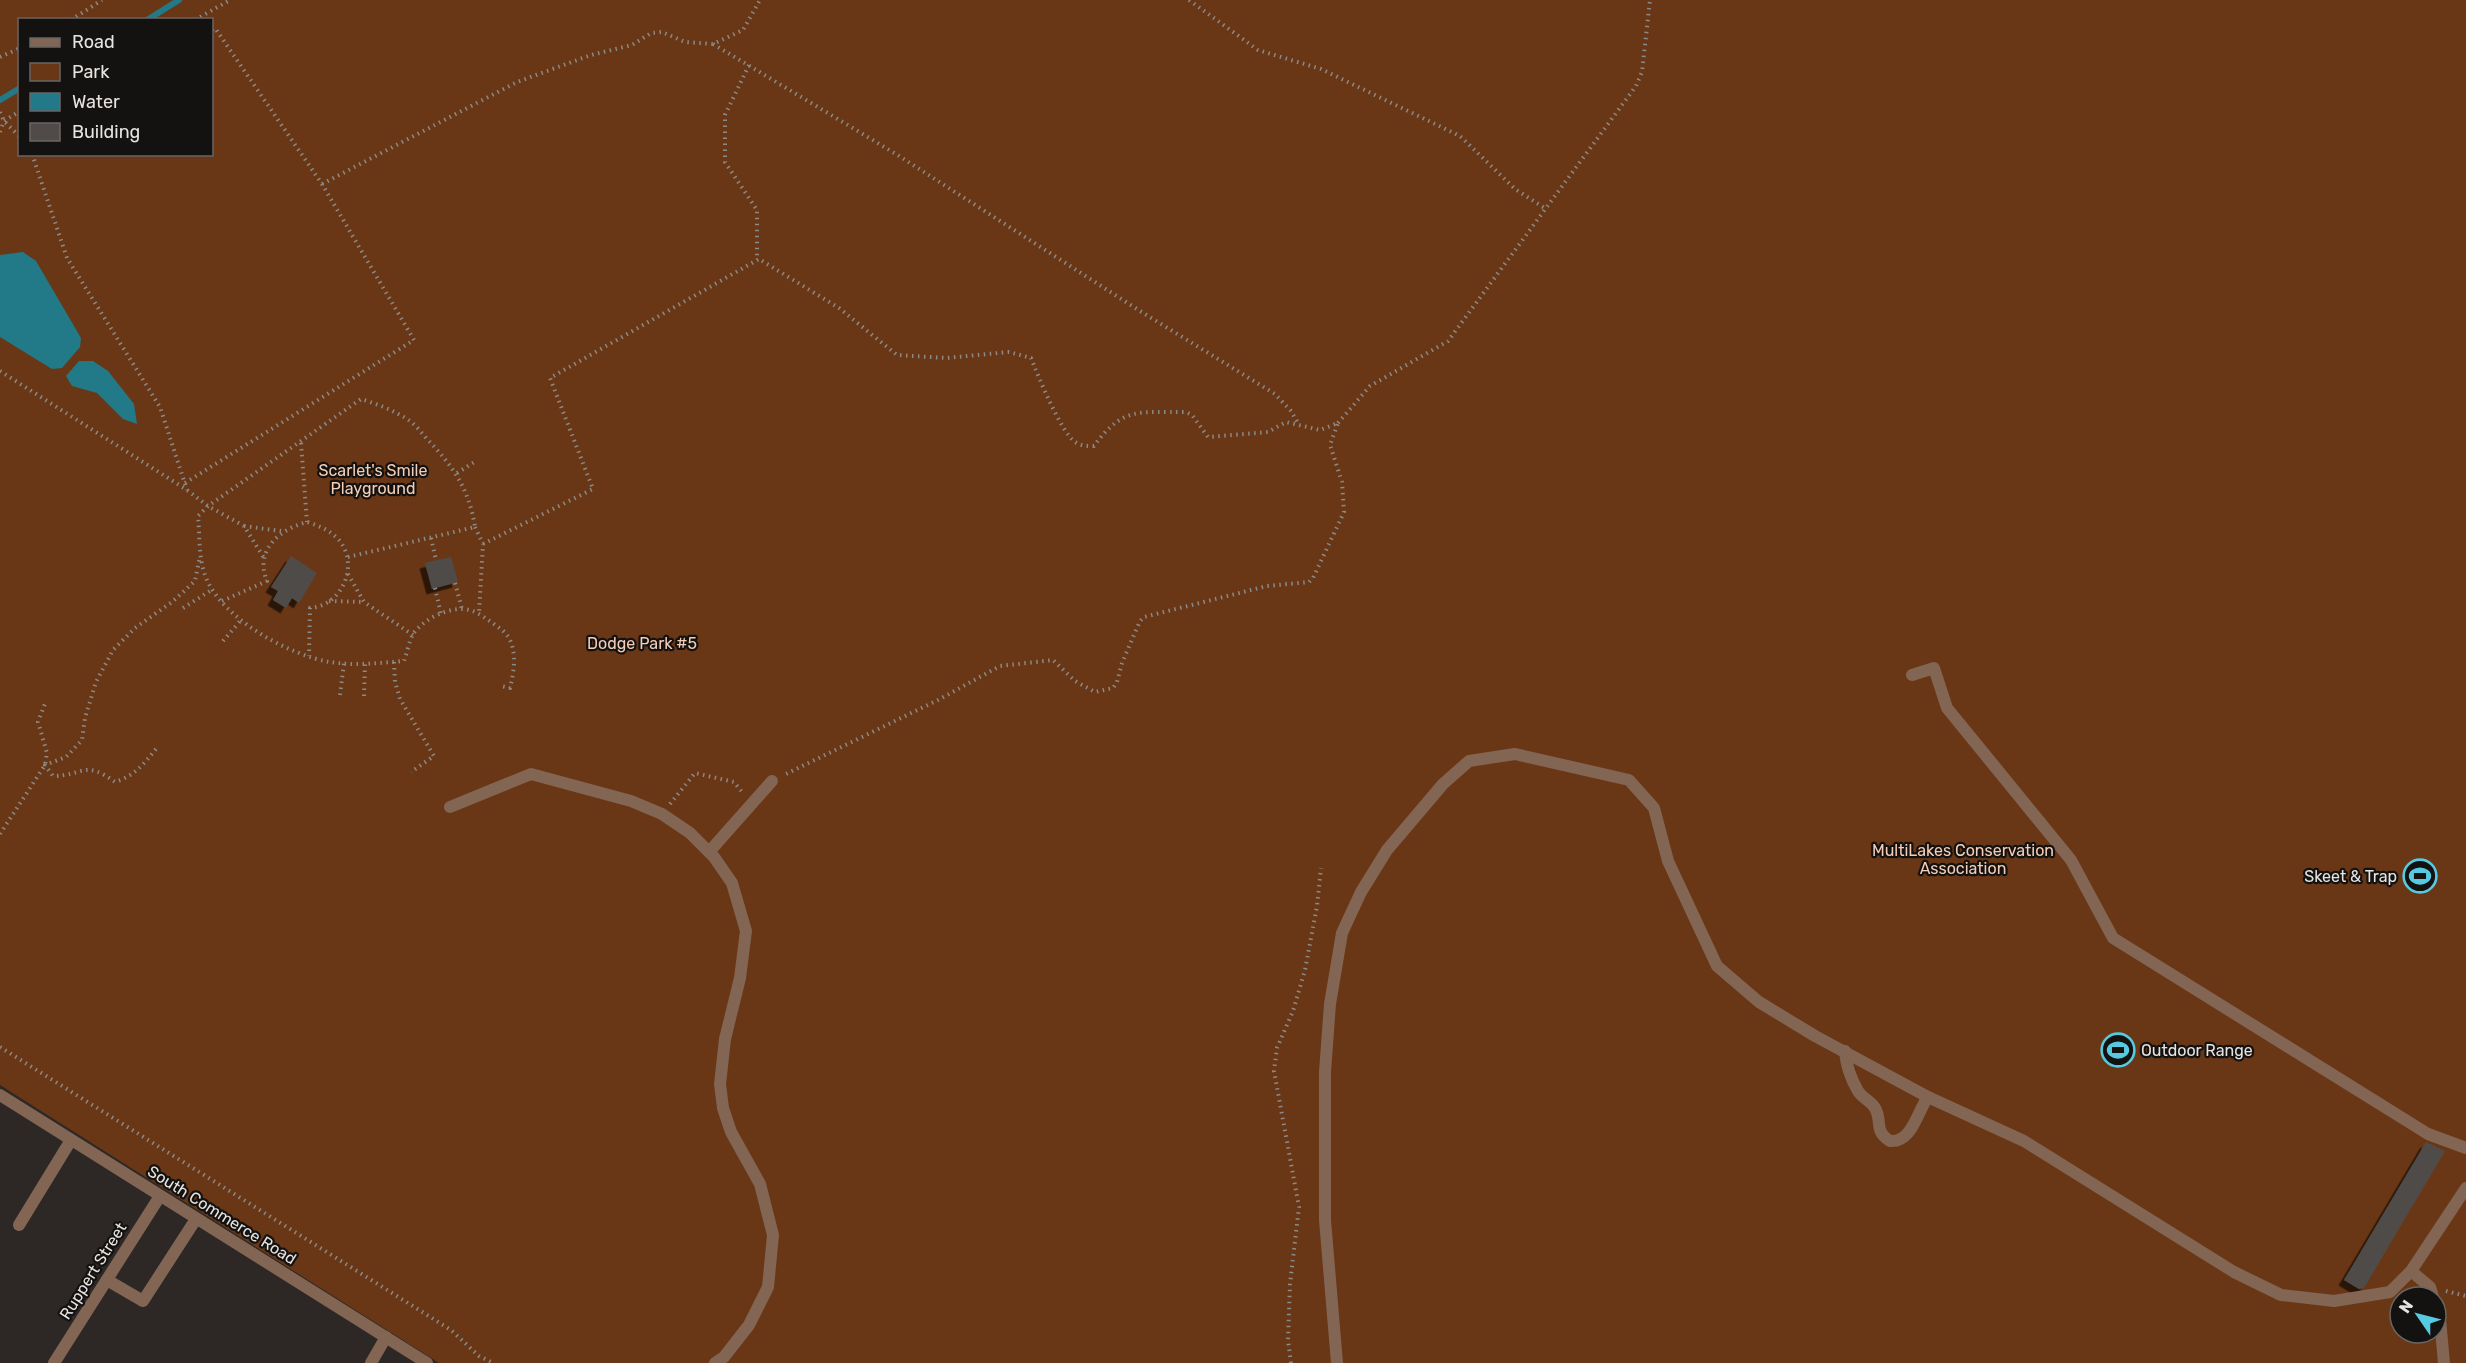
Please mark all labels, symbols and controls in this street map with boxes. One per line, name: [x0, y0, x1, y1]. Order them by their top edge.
legend: [18, 18, 213, 156]
text: Road: [72, 31, 115, 53]
text: Park: [72, 61, 110, 83]
text: Water: [72, 91, 120, 113]
text: Building: [72, 121, 140, 143]
park label: Scarlet's Smile Playground: [319, 461, 427, 498]
park label: Dodge Park #5: [587, 634, 697, 653]
park label: MultiLakes Conservation Association: [1872, 841, 2054, 878]
sports icon: Skeet & Trap: [2402, 858, 2438, 894]
place label: Skeet & Trap: [2304, 867, 2397, 886]
sports icon: Outdoor Range: [2100, 1032, 2136, 1068]
place label: Outdoor Range: [2141, 1041, 2253, 1060]
street label: South Commerce Road: [144, 1162, 300, 1268]
street label: Ruppert Street: [56, 1219, 130, 1323]
north arrow: [2388, 1285, 2448, 1345]
text: N: [2395, 1297, 2417, 1317]

